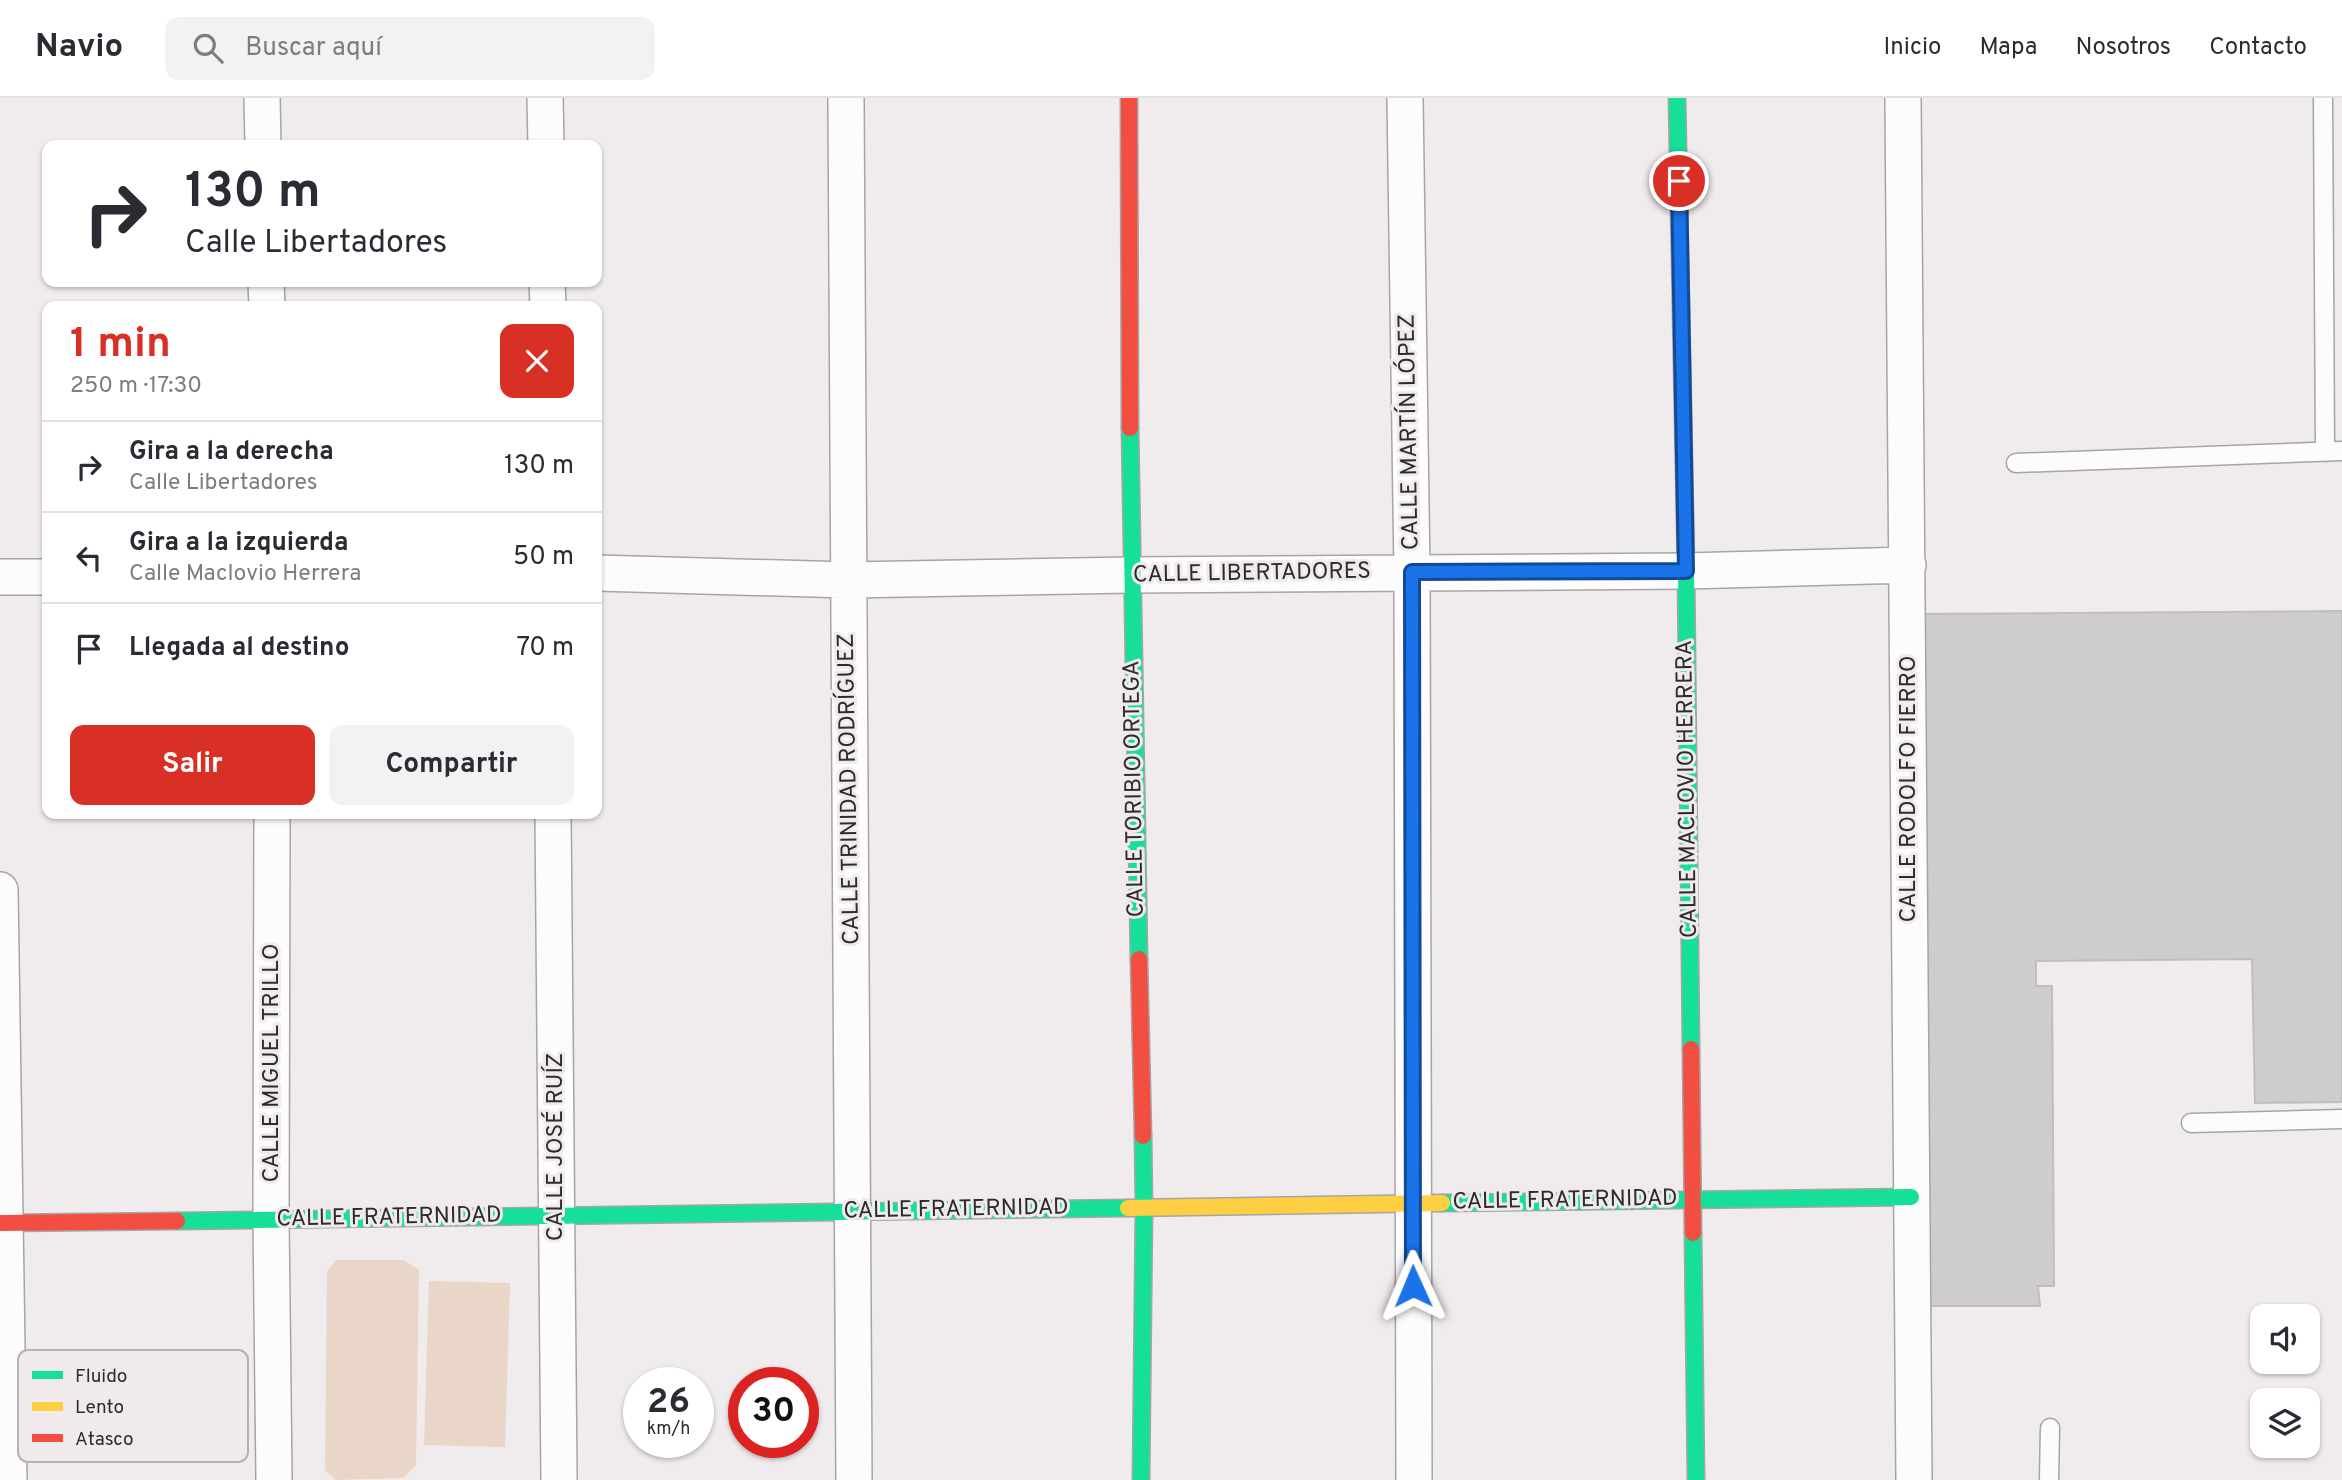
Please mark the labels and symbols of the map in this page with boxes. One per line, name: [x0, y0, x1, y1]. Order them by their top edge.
pin: [1649, 151, 1709, 211]
street label: CALLE MARTÍN LÓPEZ: [1391, 314, 1427, 550]
street label: CALLE LIBERTADORES: [1133, 557, 1371, 591]
street label: CALLE TRINIDAD RODRÍGUEZ: [832, 633, 867, 945]
street label: CALLE MACLOVIO HERRERA: [1671, 640, 1705, 938]
street label: CALLE RODOLFO FIERRO: [1895, 655, 1924, 923]
street label: CALLE TORIBIO ORTEGA: [1118, 660, 1152, 918]
street label: CALLE MIGUEL TRILLO: [258, 943, 287, 1183]
street label: CALLE JOSÉ RUÍZ: [541, 1053, 571, 1241]
street label: CALLE FRATERNIDAD: [1452, 1185, 1678, 1217]
street label: CALLE FRATERNIDAD: [843, 1194, 1069, 1226]
street label: CALLE FRATERNIDAD: [276, 1202, 502, 1234]
position arrow: [1376, 1249, 1450, 1323]
legend: [18, 1350, 248, 1462]
text: Fluido: [75, 1365, 127, 1389]
speed limit sign: 30: [728, 1367, 819, 1458]
text: Lento: [75, 1396, 124, 1420]
text: Atasco: [75, 1428, 134, 1452]

